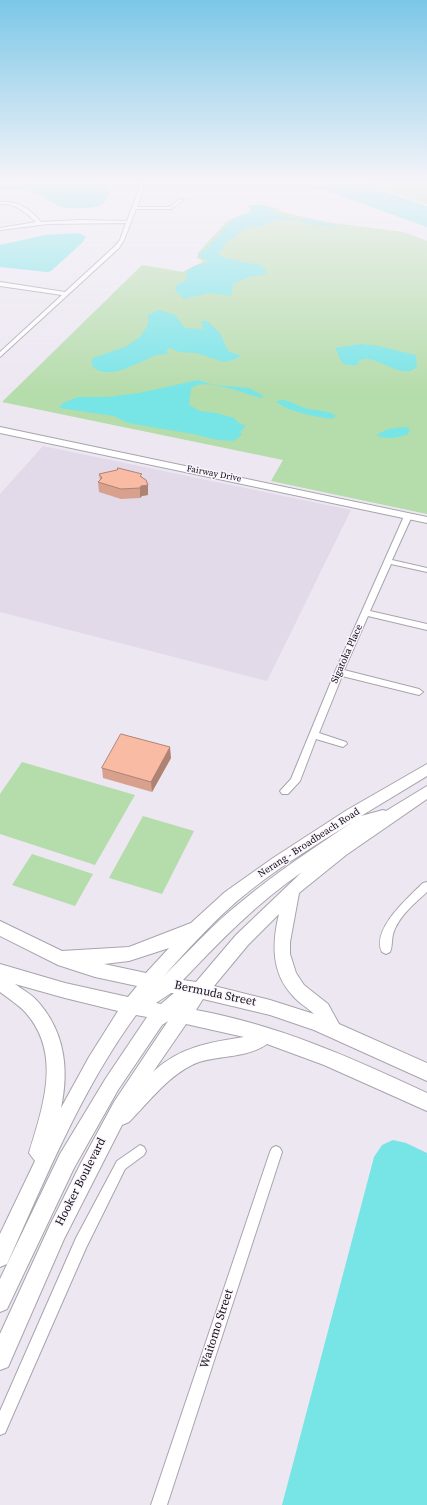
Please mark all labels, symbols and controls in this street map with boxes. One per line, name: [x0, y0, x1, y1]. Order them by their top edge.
street label: Fairway Drive: [186, 463, 242, 485]
street label: Sigatoka Place: [329, 623, 365, 685]
street label: Nerang - Broadbeach Road: [256, 806, 362, 880]
street label: Bermuda Street: [173, 978, 257, 1010]
street label: Hooker Boulevard: [53, 1136, 109, 1228]
street label: Waitomo Street: [197, 1288, 237, 1370]

